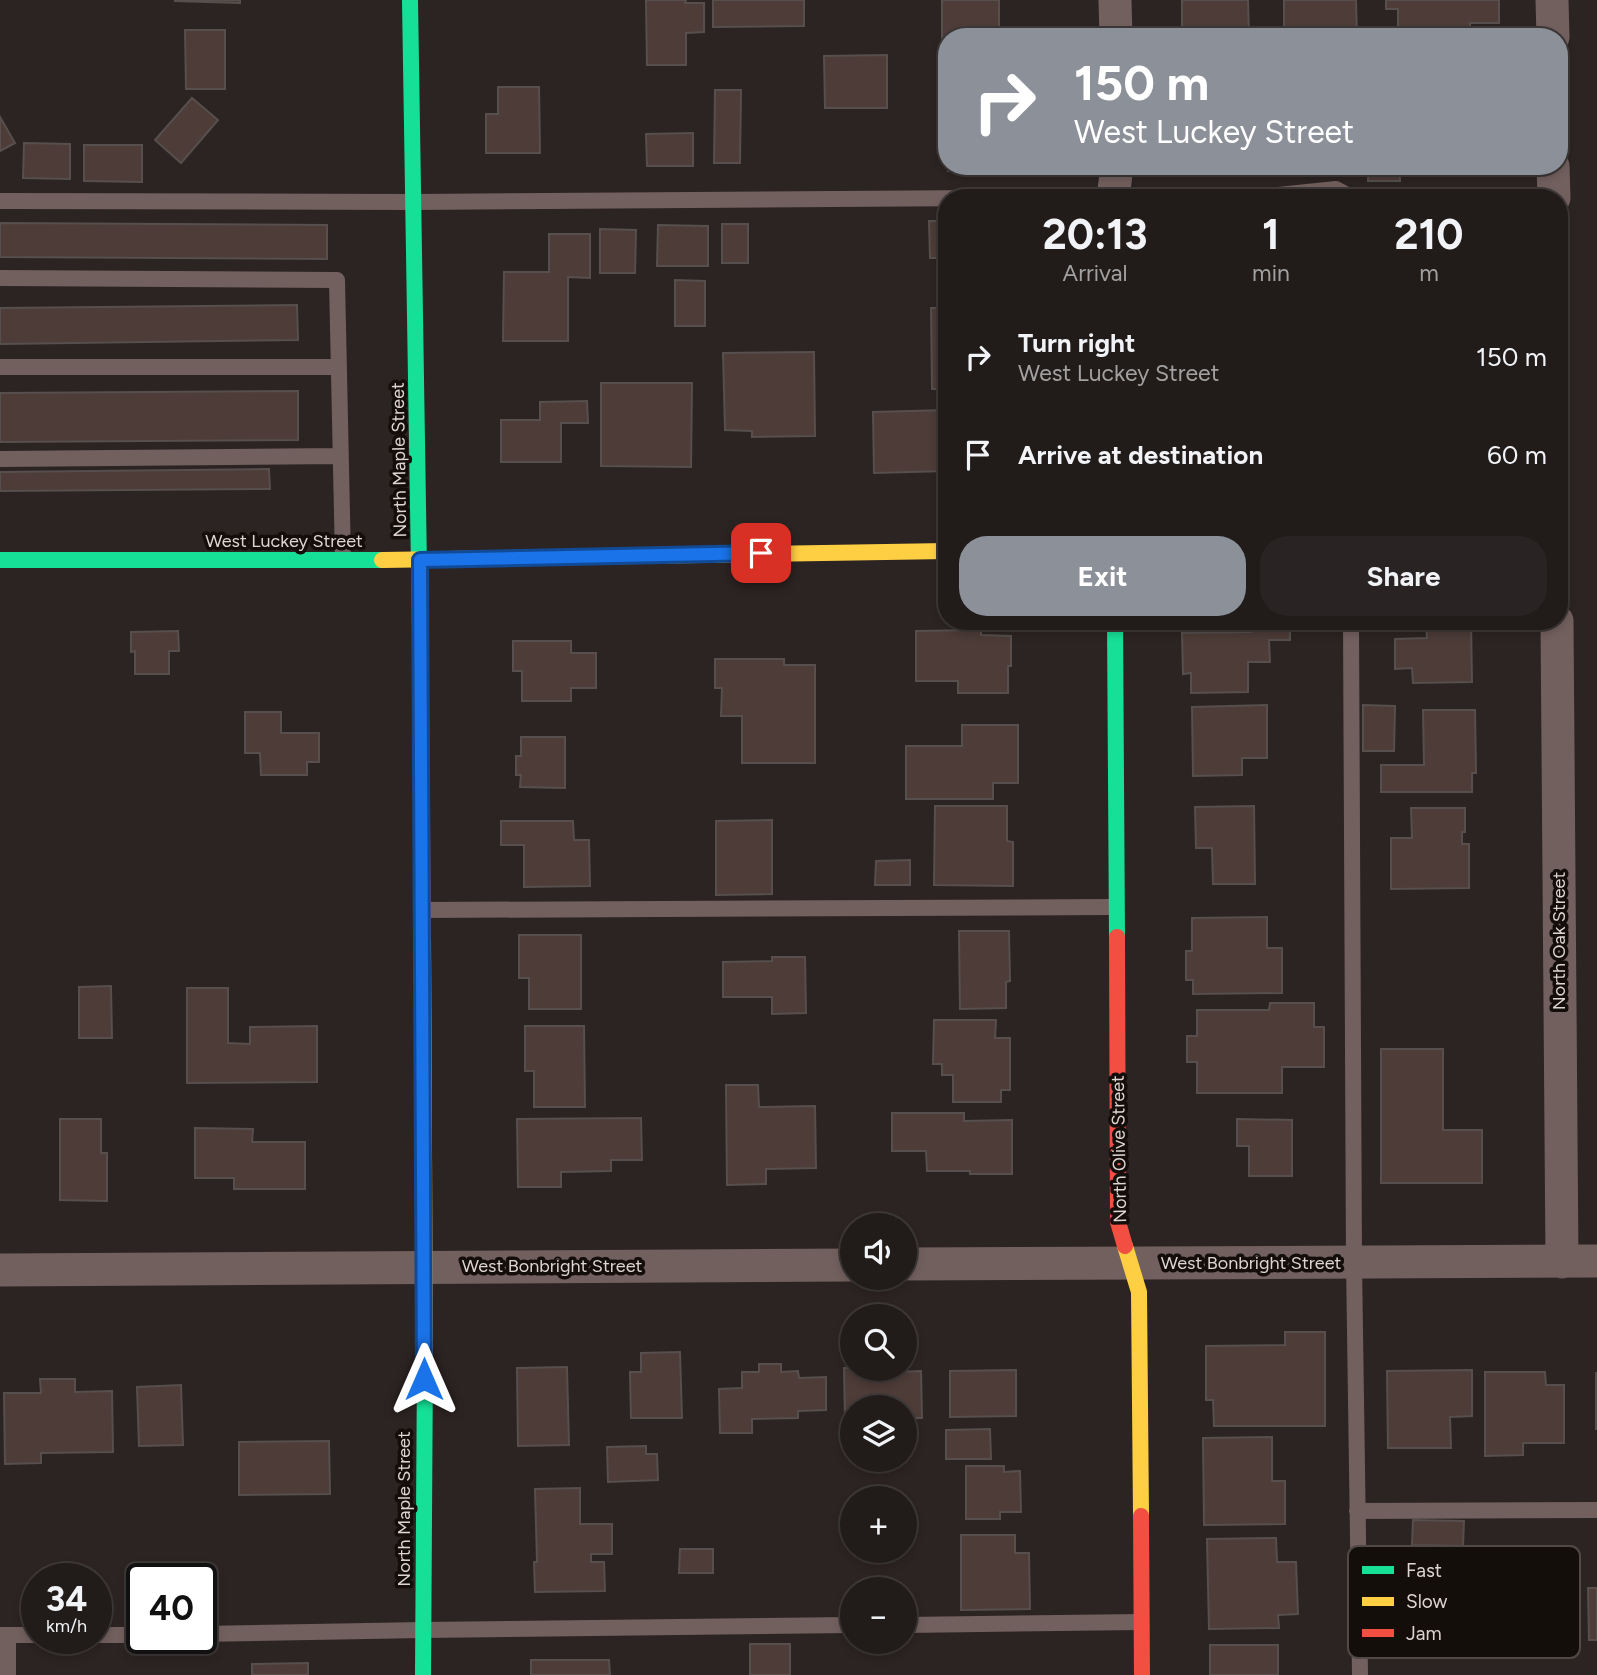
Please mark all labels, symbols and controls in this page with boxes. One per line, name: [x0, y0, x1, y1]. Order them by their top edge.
text: 150 m: [1074, 53, 1209, 112]
icon: right: [959, 56, 1050, 147]
text: West Luckey Street: [1074, 113, 1354, 151]
text: 20:13: [1042, 209, 1148, 260]
text: 1: [1262, 209, 1280, 260]
text: 210: [1394, 209, 1464, 260]
text: Arrival: [1063, 259, 1128, 287]
text: min: [1252, 259, 1290, 287]
text: m: [1419, 259, 1439, 287]
text: Turn right: [1018, 327, 1135, 359]
icon: right: [959, 338, 997, 376]
text: 150 m: [1476, 341, 1547, 373]
text: West Luckey Street: [1018, 359, 1219, 387]
street label: North Maple Street: [387, 382, 411, 538]
icon: arrive: [959, 436, 997, 474]
text: Arrive at destination: [1018, 439, 1263, 471]
text: 60 m: [1487, 439, 1547, 471]
pin: [731, 523, 791, 583]
street label: West Luckey Street: [205, 530, 363, 552]
icon: arrive: [742, 534, 780, 572]
button: Exit: [959, 536, 1246, 616]
button: Share: [1260, 536, 1547, 616]
street label: North Oak Street: [1548, 872, 1570, 1010]
street label: North Olive Street: [1107, 1075, 1131, 1223]
map controls: [840, 1213, 917, 1654]
button: sound: [840, 1213, 917, 1290]
street label: West Bonbright Street: [1161, 1252, 1341, 1274]
street label: West Bonbright Street: [462, 1255, 642, 1277]
button: search: [840, 1304, 917, 1381]
position arrow: [387, 1342, 461, 1416]
button: layers: [840, 1395, 917, 1472]
street label: North Maple Street: [393, 1431, 415, 1587]
button: +: [840, 1486, 917, 1563]
legend: [1348, 1546, 1580, 1658]
text: Fast: [1406, 1559, 1442, 1582]
speed limit sign: 40: [126, 1563, 217, 1654]
button: −: [840, 1577, 917, 1654]
text: 34: [46, 1578, 87, 1620]
text: Slow: [1406, 1590, 1448, 1613]
text: km/h: [46, 1615, 87, 1637]
text: Jam: [1406, 1622, 1442, 1645]

